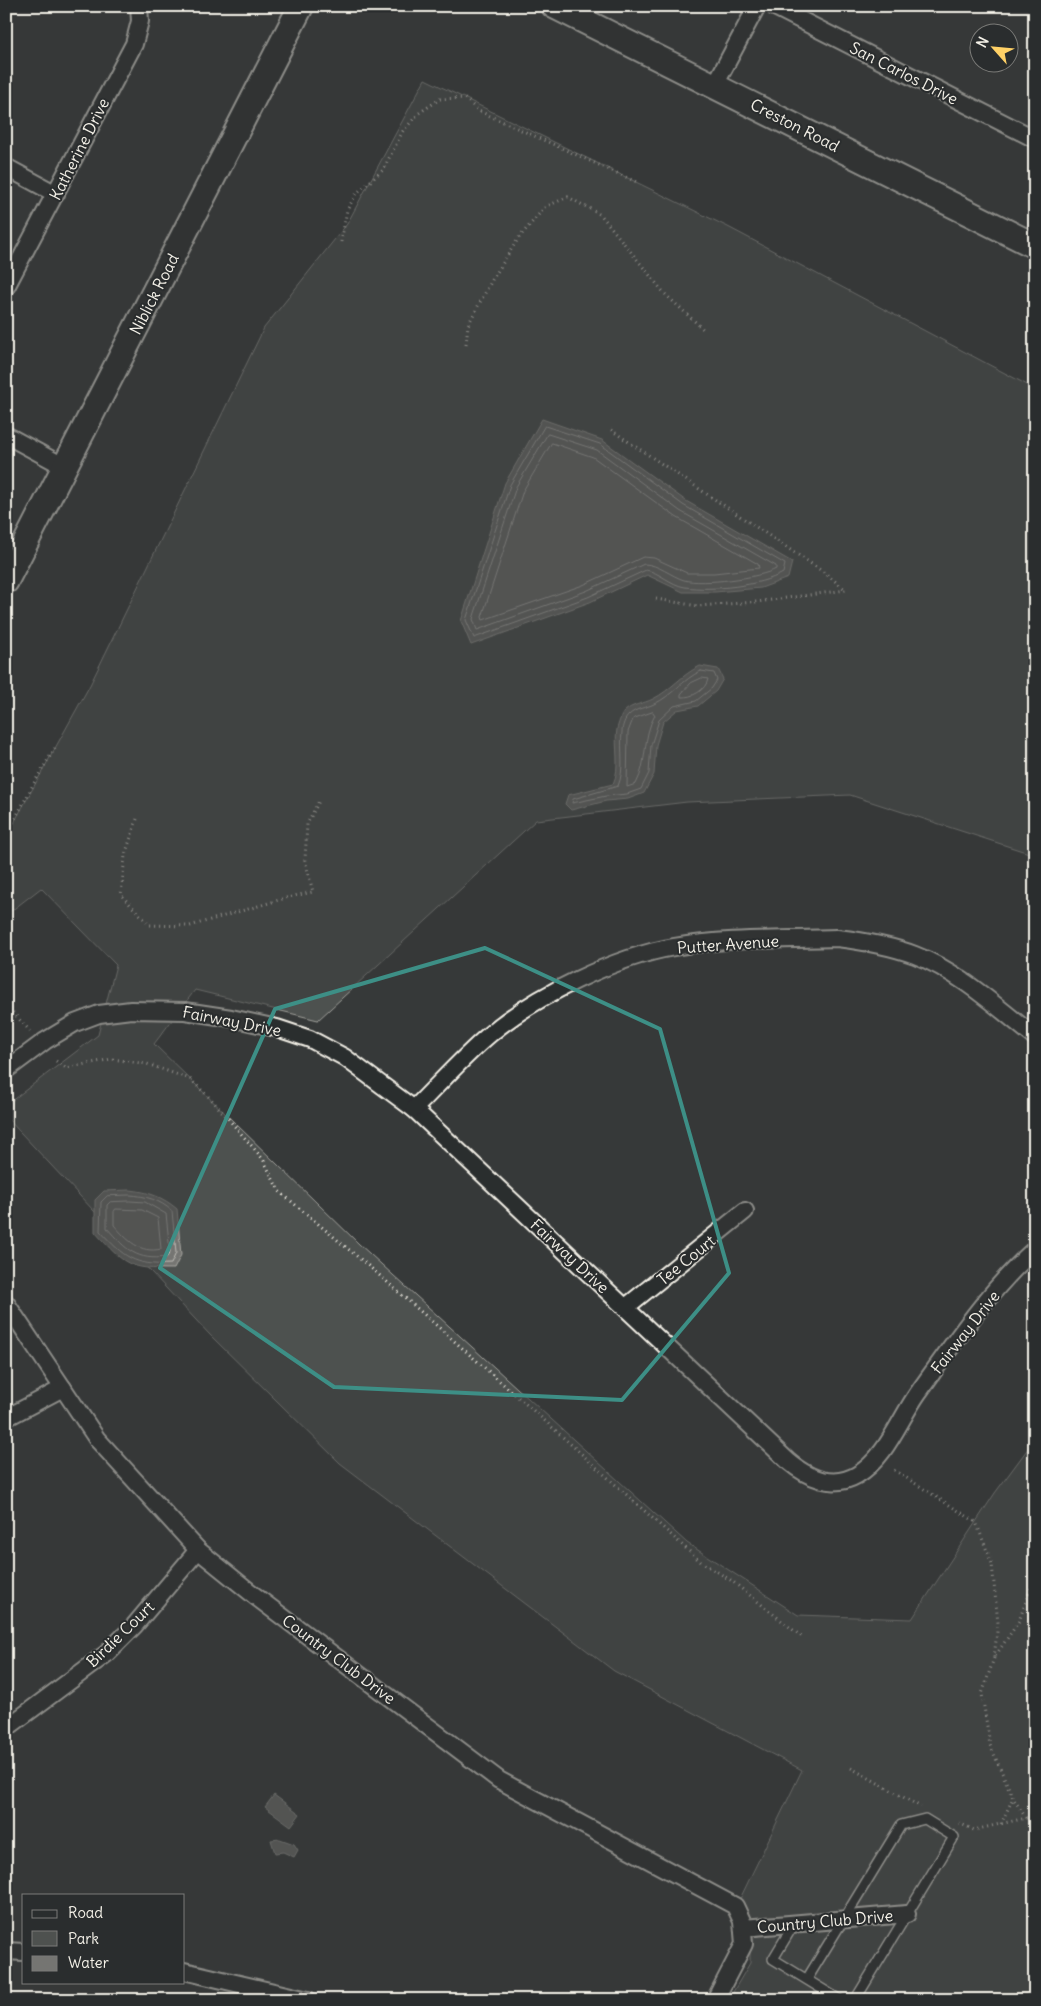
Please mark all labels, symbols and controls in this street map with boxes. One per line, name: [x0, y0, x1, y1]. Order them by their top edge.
north arrow: [968, 22, 1018, 72]
text: N: [972, 34, 993, 50]
street label: San Carlos Drive: [847, 37, 961, 109]
street label: Creston Road: [747, 94, 843, 156]
street label: Katherine Drive: [45, 95, 113, 203]
street label: Niblick Road: [125, 250, 183, 338]
street label: Putter Avenue: [676, 930, 780, 958]
street label: Fairway Drive: [181, 1002, 283, 1040]
street label: Fairway Drive: [527, 1215, 613, 1297]
street label: Tee Court: [653, 1230, 720, 1289]
street label: Fairway Drive: [926, 1286, 1004, 1378]
street label: Birdie Court: [82, 1596, 158, 1671]
street label: Country Club Drive: [278, 1610, 400, 1708]
legend: [22, 1894, 185, 1984]
text: Road: [68, 1903, 103, 1922]
street label: Country Club Drive: [756, 1905, 894, 1937]
text: Park: [68, 1929, 99, 1948]
text: Water: [68, 1953, 109, 1972]

